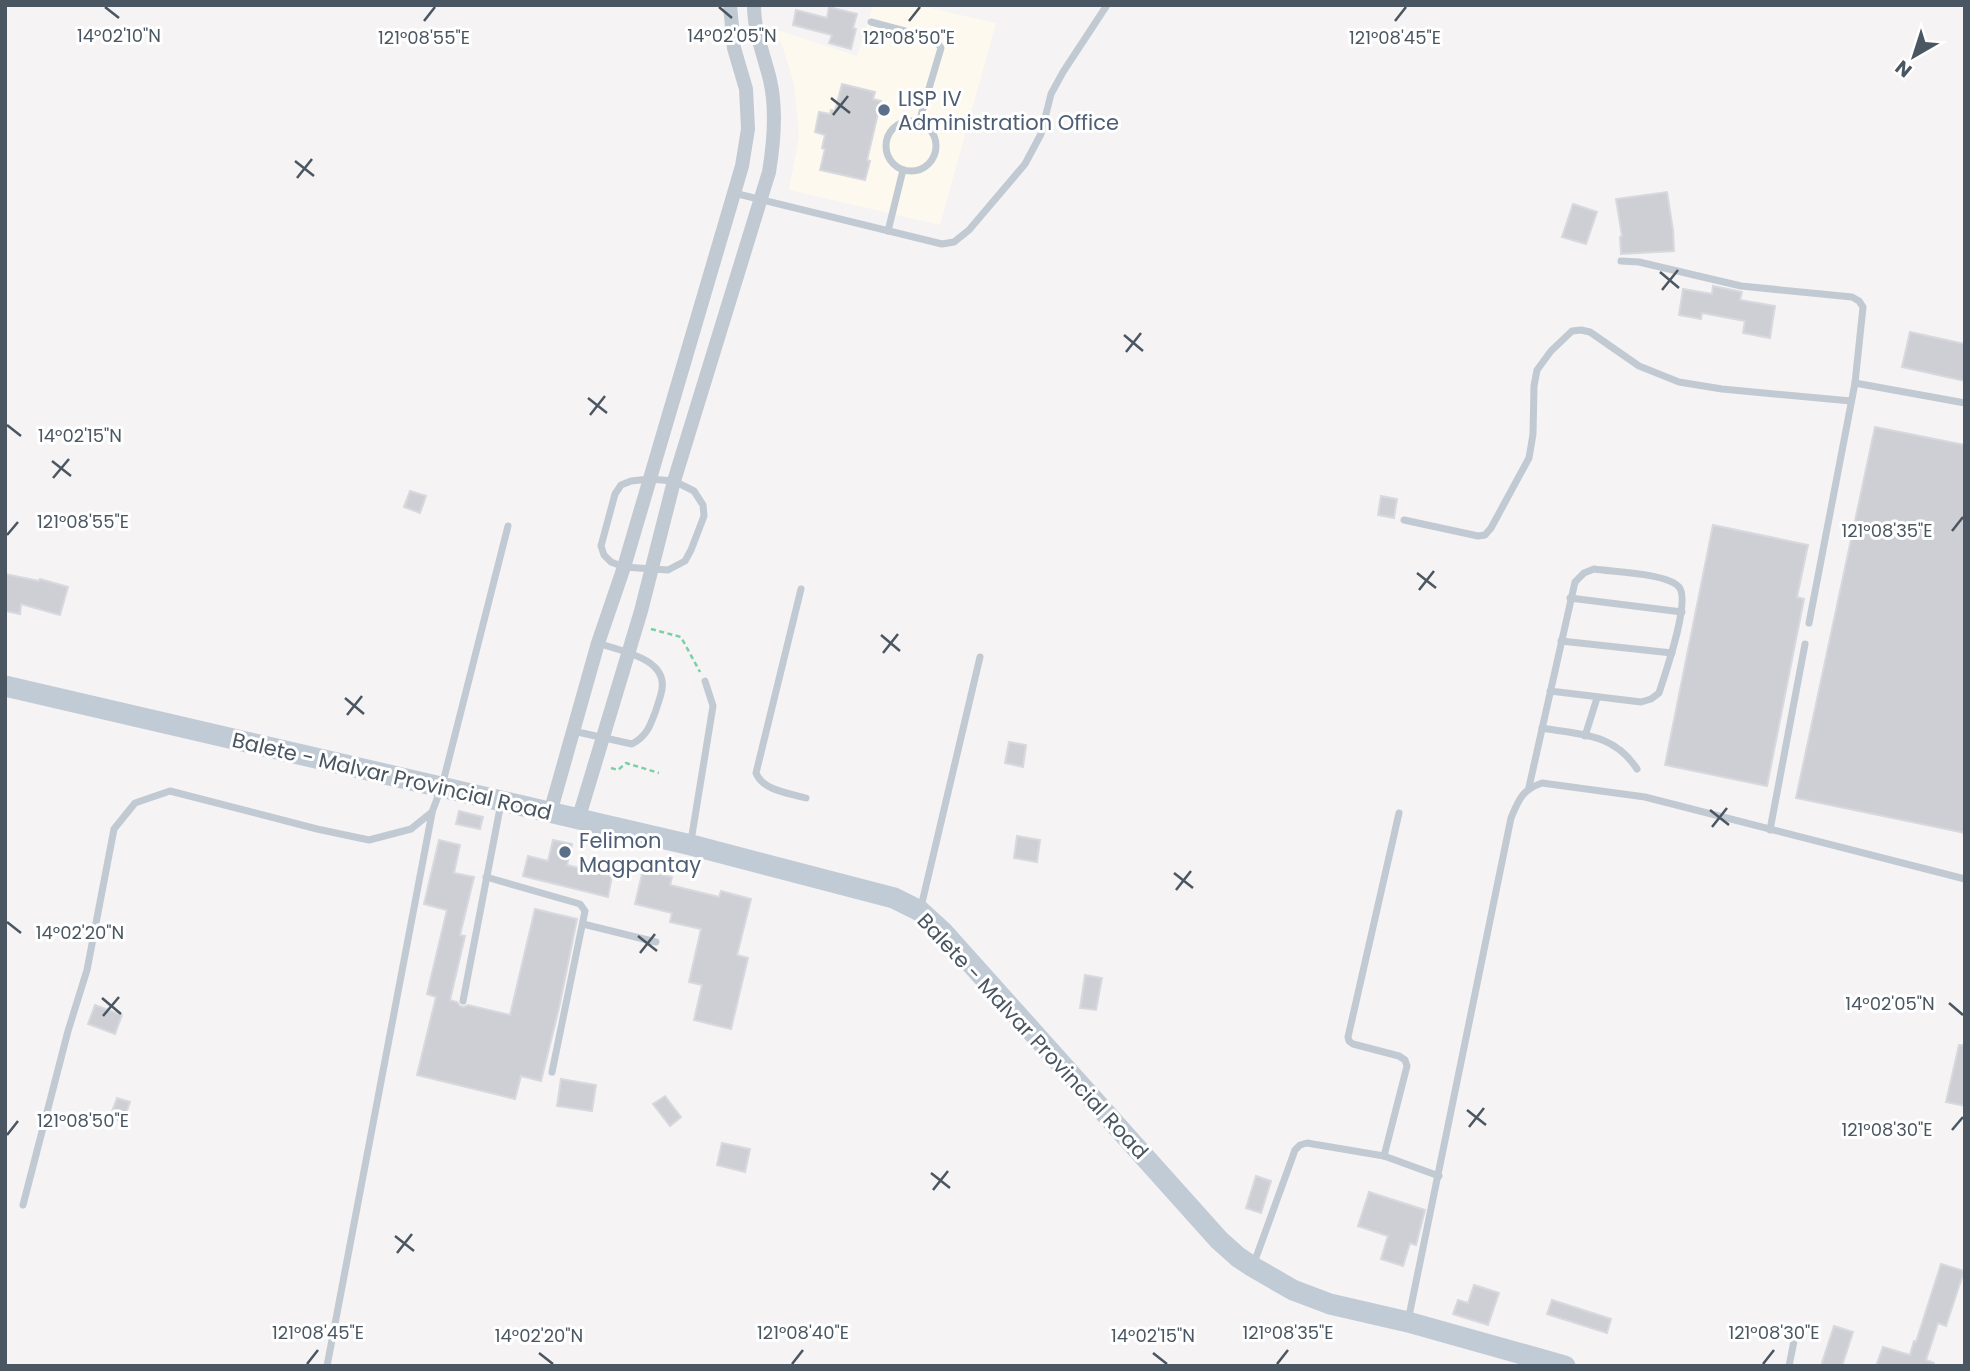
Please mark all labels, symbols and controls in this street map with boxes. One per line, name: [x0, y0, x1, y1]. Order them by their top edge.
north arrow: [1879, 21, 1949, 91]
text: 14°02'10"N: [77, 23, 161, 48]
text: 14°02'05"N: [687, 23, 777, 48]
text: 121°08'55"E: [378, 25, 470, 50]
text: 121°08'50"E: [863, 25, 955, 50]
text: 121°08'45"E: [1349, 25, 1441, 50]
text: N: [1890, 54, 1918, 84]
place label: LISP IV Administration Office: [898, 84, 1119, 137]
marker: LISP IV Administration Office: [876, 102, 892, 118]
text: 14°02'15"N: [38, 423, 122, 448]
text: 121°08'55"E: [37, 509, 129, 534]
text: 121°08'35"E: [1841, 518, 1933, 543]
street label: Balete - Malvar Provincial Road: [229, 725, 555, 827]
place label: Felimon Magpantay: [579, 826, 701, 879]
marker: Felimon Magpantay: [557, 844, 573, 860]
street label: Balete - Malvar Provincial Road: [911, 907, 1155, 1165]
text: 14°02'20"N: [36, 920, 124, 945]
text: 14°02'05"N: [1845, 991, 1935, 1016]
text: 121°08'50"E: [37, 1108, 129, 1133]
text: 121°08'30"E: [1841, 1117, 1933, 1142]
text: 121°08'45"E: [272, 1320, 364, 1345]
text: 121°08'40"E: [757, 1320, 849, 1345]
text: 121°08'35"E: [1242, 1320, 1334, 1345]
text: 121°08'30"E: [1728, 1320, 1820, 1345]
text: 14°02'20"N: [495, 1323, 583, 1348]
text: 14°02'15"N: [1111, 1323, 1195, 1348]

